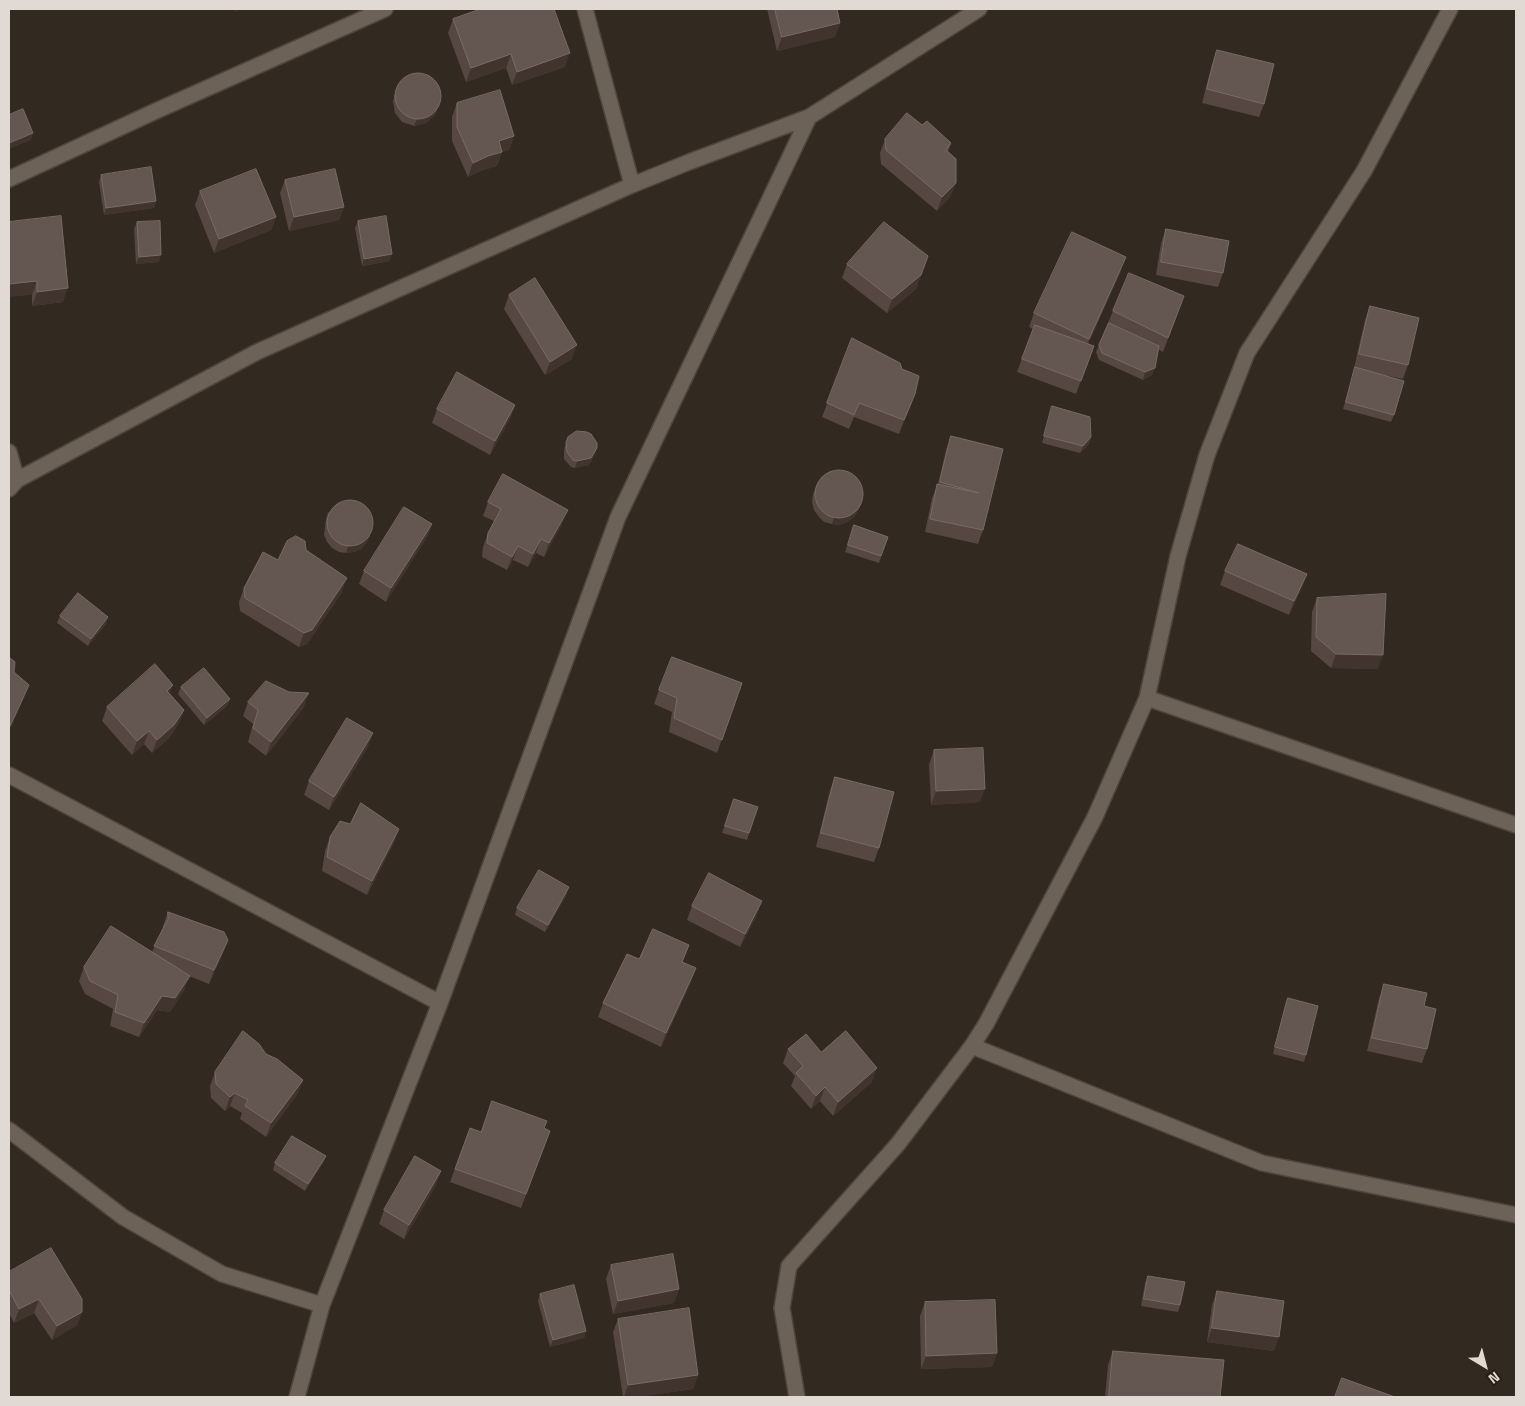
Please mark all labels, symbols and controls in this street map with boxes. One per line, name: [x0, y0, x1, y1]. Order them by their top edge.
north arrow: [1460, 1341, 1510, 1391]
text: N: [1484, 1367, 1505, 1390]

